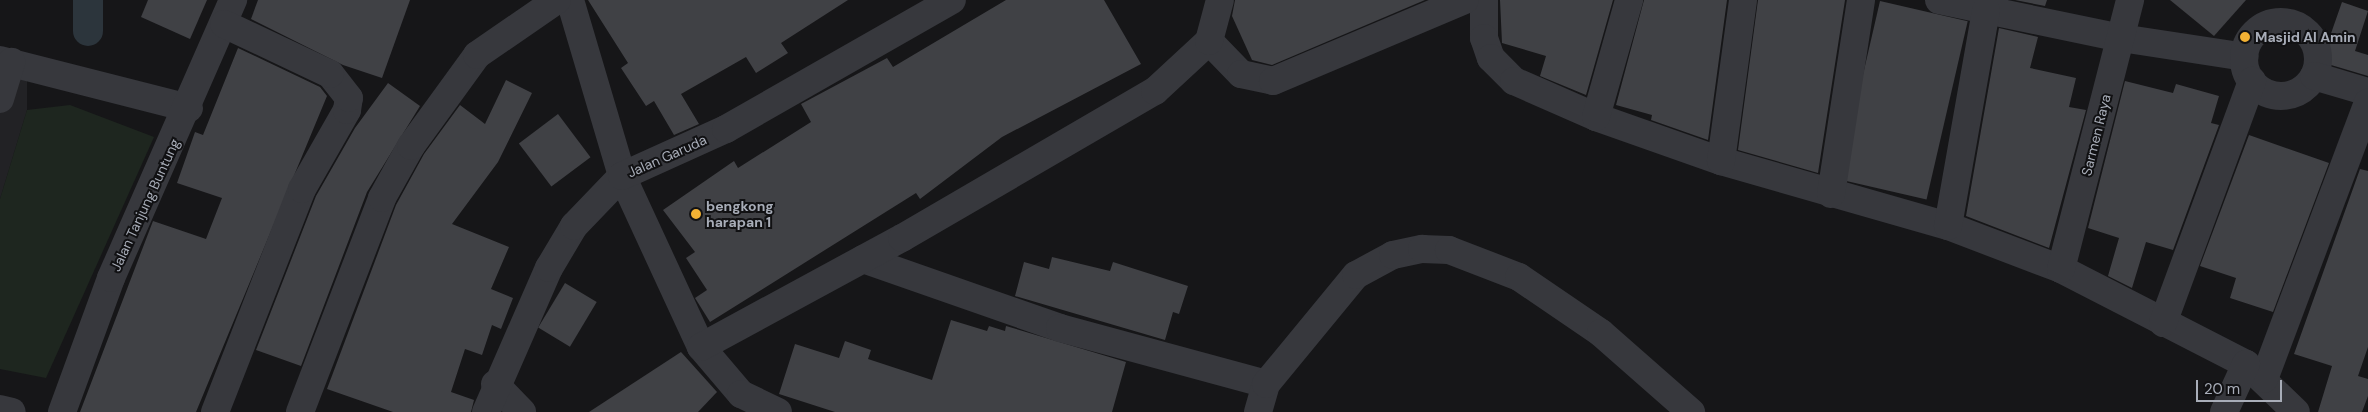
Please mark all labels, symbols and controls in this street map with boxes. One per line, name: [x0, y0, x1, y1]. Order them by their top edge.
place label: Masjid Al Amin: [2255, 29, 2356, 45]
marker: Masjid Al Amin: [2239, 31, 2251, 43]
street label: Sarmen Raya: [2078, 92, 2114, 178]
street label: Jalan Garuda: [625, 131, 709, 181]
street label: Jalan Tanjung Buntung: [107, 136, 183, 274]
place label: bengkong harapan 1: [706, 198, 774, 230]
marker: bengkong harapan 1: [690, 208, 702, 220]
scale bar: [2198, 370, 2284, 402]
text: 20 m: [2204, 379, 2240, 399]

